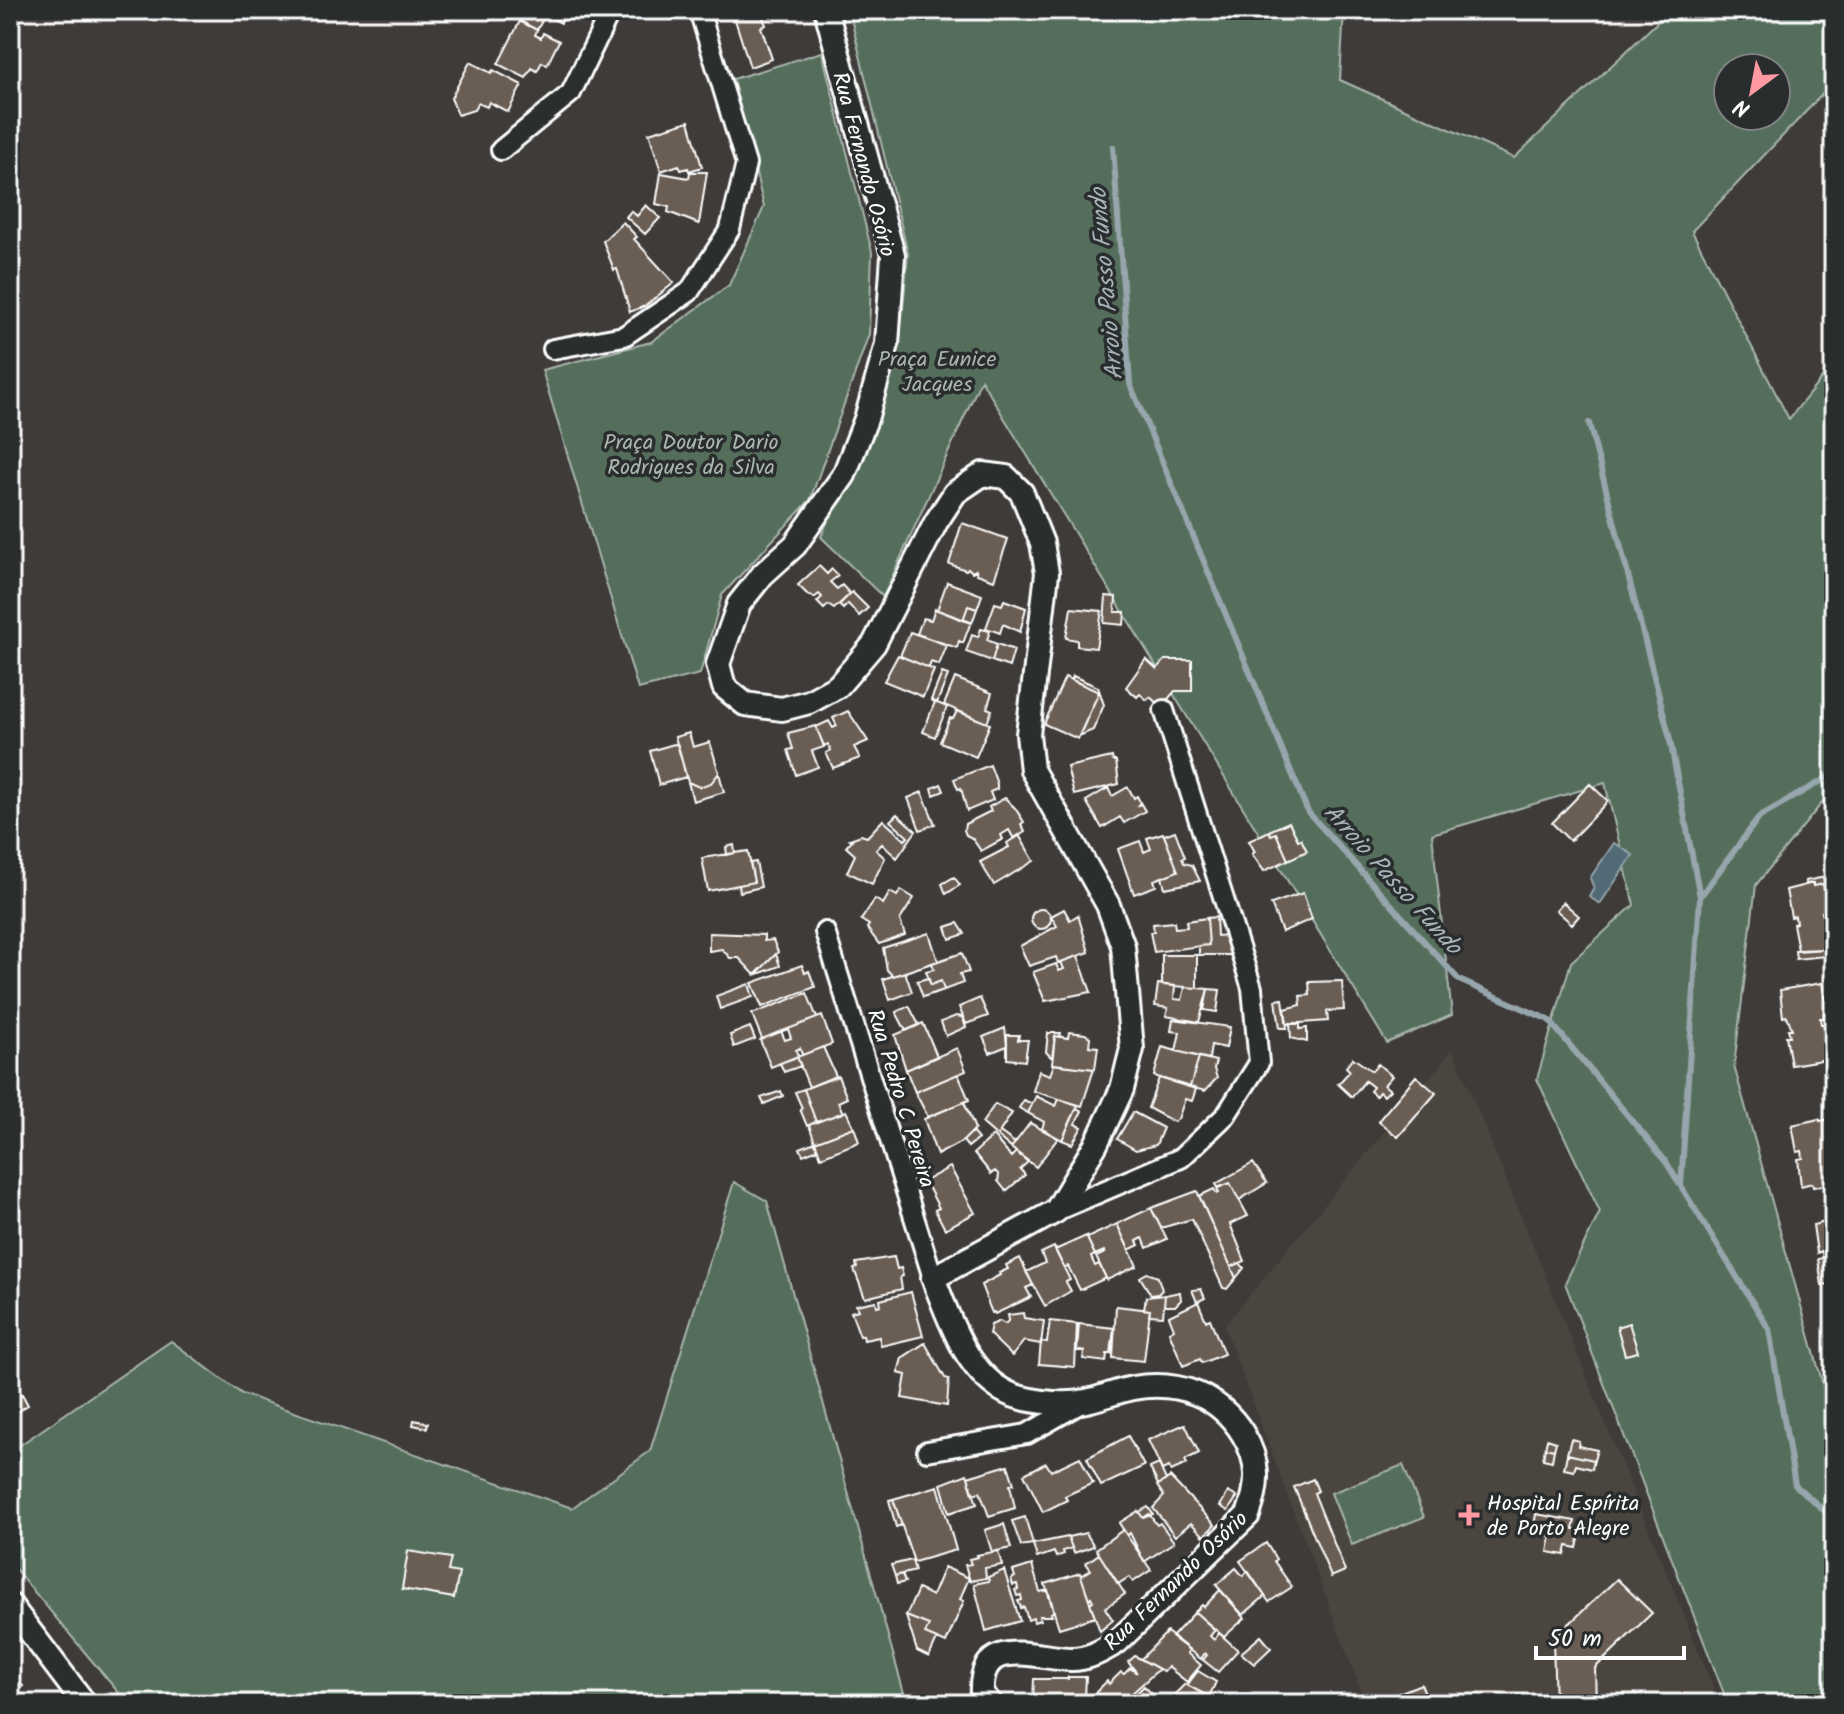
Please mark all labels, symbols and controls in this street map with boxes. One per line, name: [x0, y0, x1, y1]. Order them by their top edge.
north arrow: [1712, 52, 1792, 132]
street label: Rua Fernando Osório: [821, 68, 904, 261]
text: N: [1727, 88, 1758, 125]
water label: Arroio Passo Fundo: [1079, 184, 1135, 381]
park label: Praça Eunice Jacques: [878, 343, 996, 403]
park label: Praça Doutor Dario Rodrigues da Silva: [604, 426, 778, 486]
water label: Arroio Passo Fundo: [1313, 795, 1472, 966]
street label: Rua Pedro C Pereira: [856, 1005, 943, 1192]
place label: Hospital Espírita de Porto Alegre: [1487, 1487, 1639, 1547]
street label: Rua Fernando Osório: [1096, 1503, 1257, 1660]
marker: Hospital Espírita de Porto Alegre: [1458, 1504, 1480, 1526]
scale bar: [1536, 1610, 1684, 1660]
text: 50 m: [1548, 1620, 1602, 1659]

